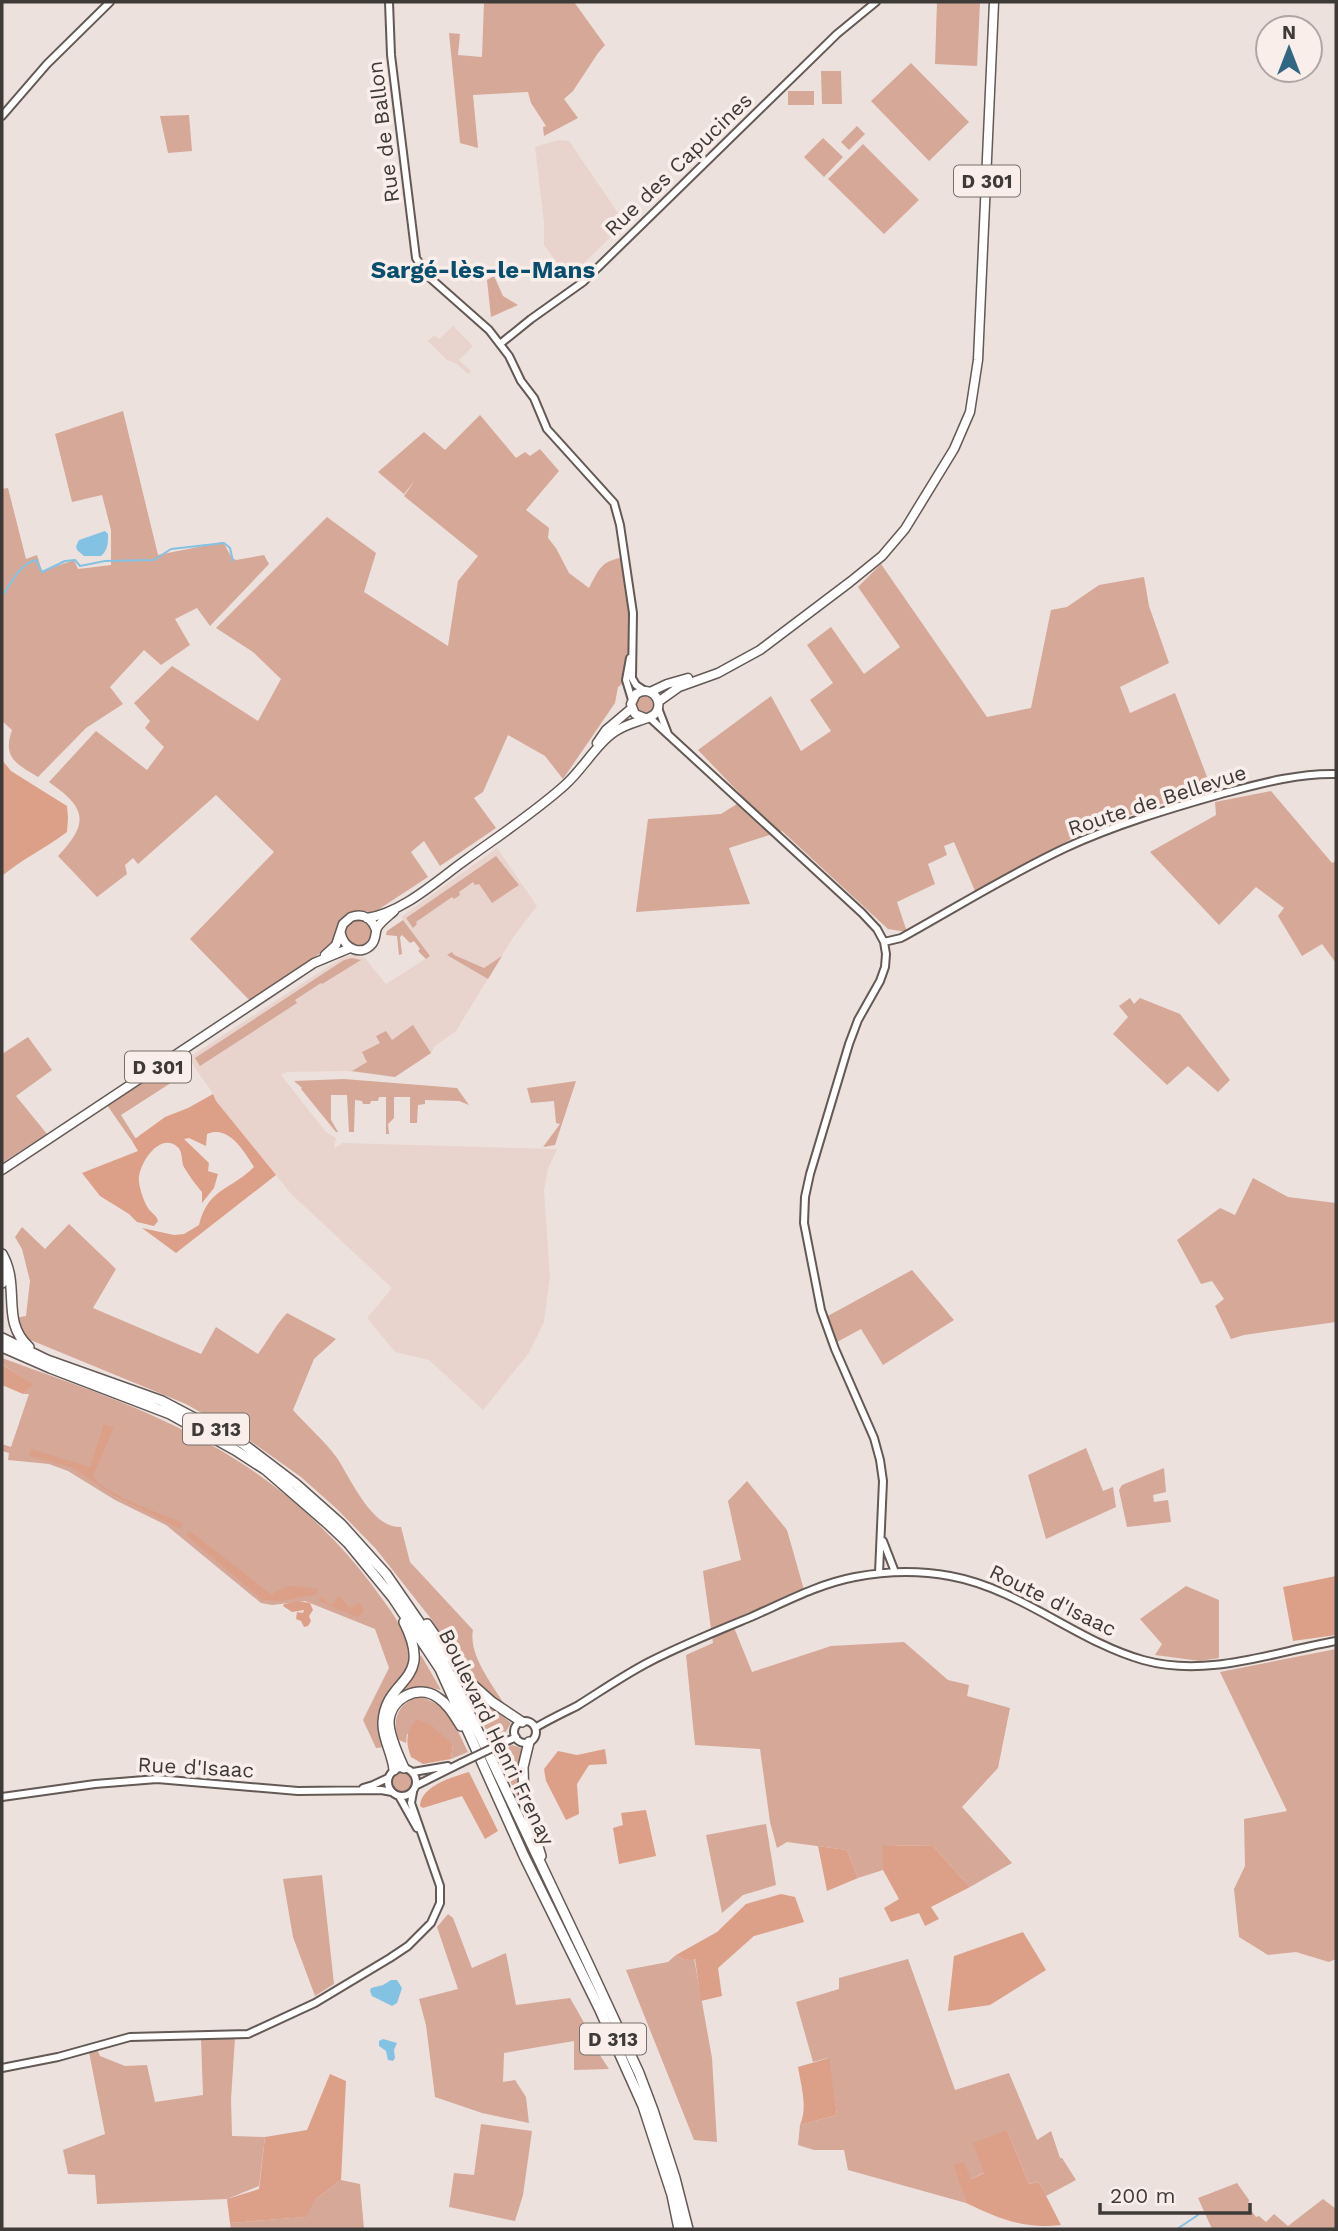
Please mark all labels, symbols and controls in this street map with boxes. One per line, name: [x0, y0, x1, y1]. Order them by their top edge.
north arrow: [1254, 14, 1324, 84]
text: N: [1282, 21, 1296, 44]
street label: Rue de Ballon: [362, 60, 404, 204]
street label: Rue des Capucines: [599, 87, 757, 241]
road number: D 301: [954, 166, 1020, 196]
district label: Sargé-lès-le-Mans: [371, 256, 595, 284]
street label: Route de Bellevue: [1065, 759, 1249, 841]
road number: D 301: [125, 1051, 191, 1082]
road number: D 313: [183, 1414, 249, 1444]
street label: Route d'Isaac: [986, 1559, 1120, 1641]
street label: Boulevard Henri Frenay: [434, 1625, 560, 1849]
street label: Rue d'Isaac: [137, 1751, 255, 1783]
road number: D 313: [580, 2024, 646, 2054]
scale bar: [1100, 2172, 1250, 2216]
text: 200 m: [1110, 2183, 1176, 2208]

